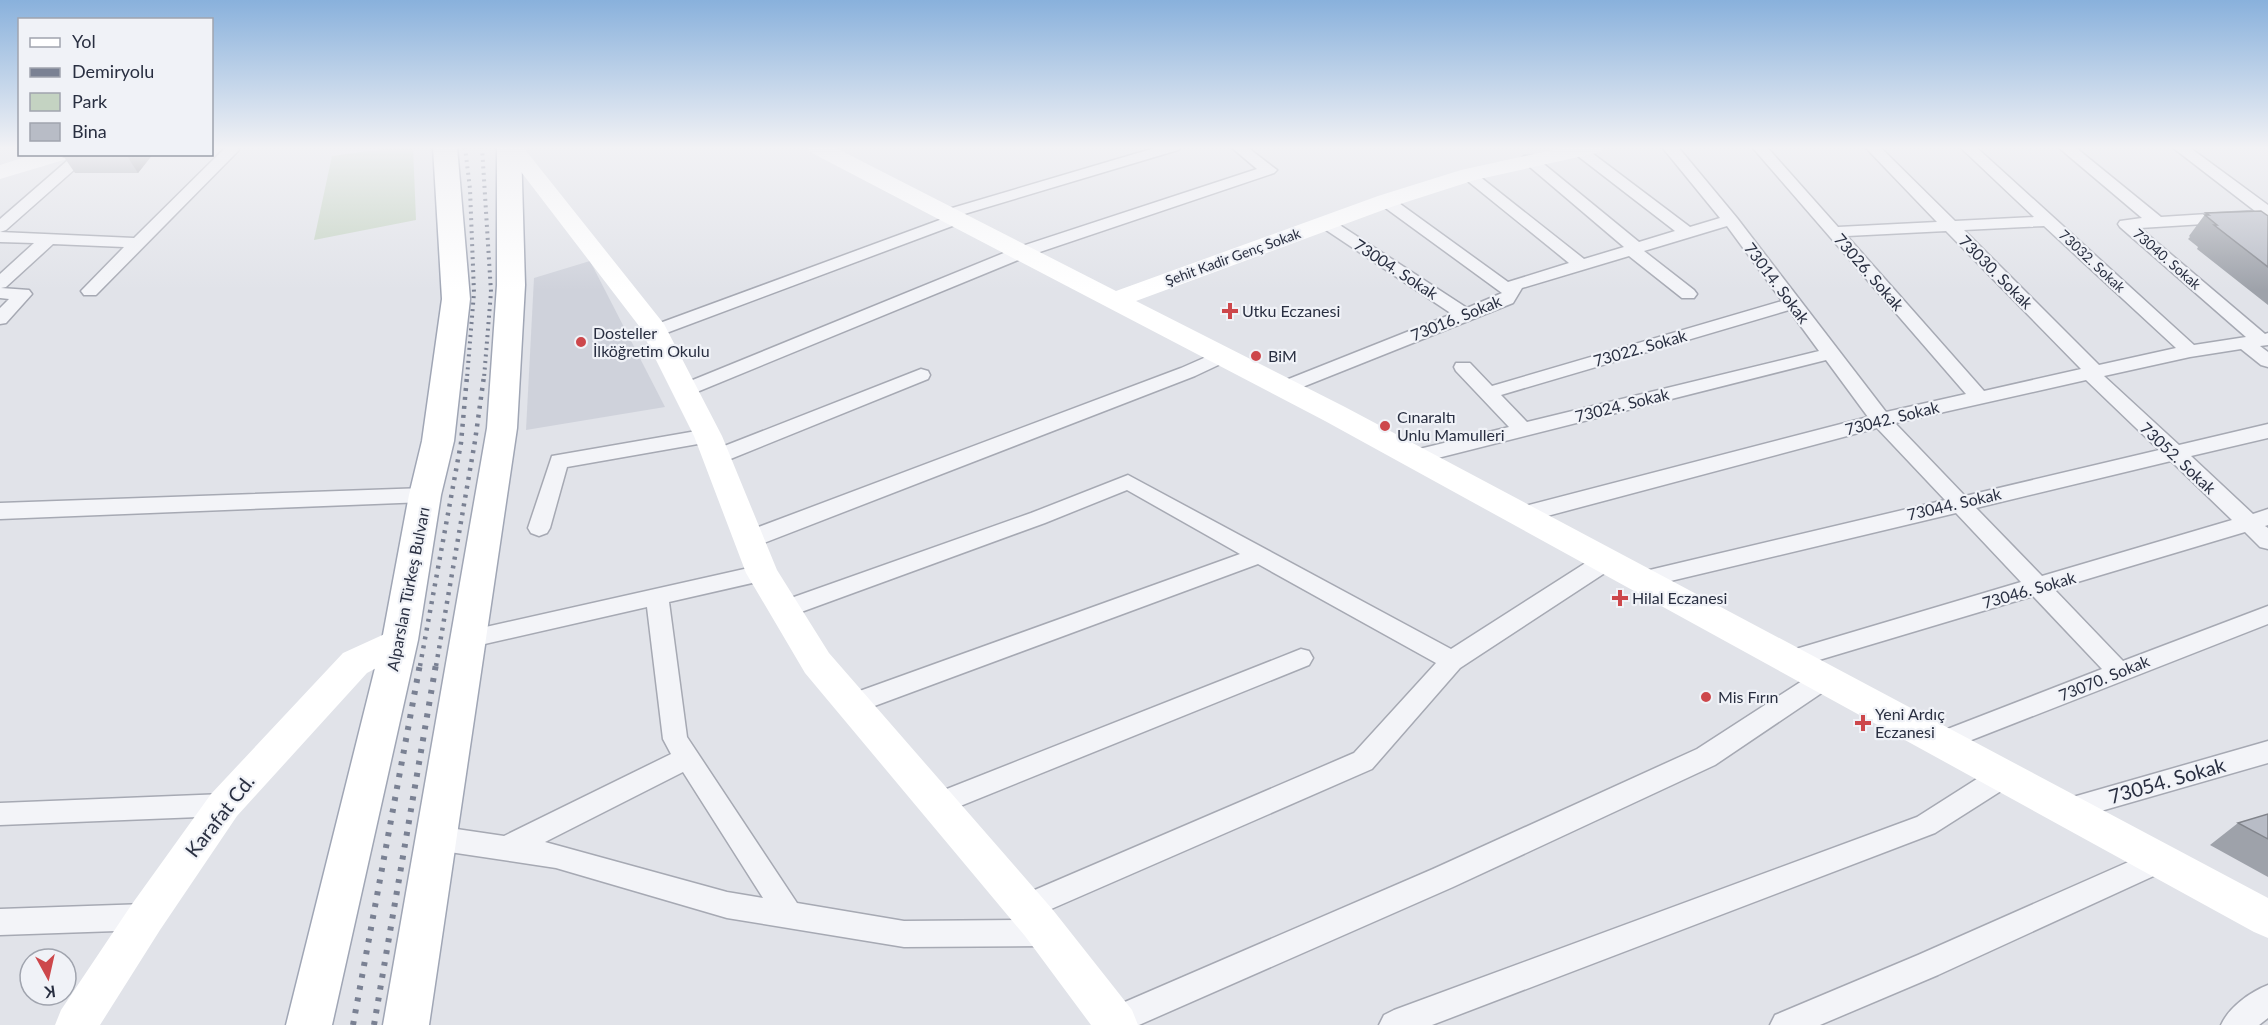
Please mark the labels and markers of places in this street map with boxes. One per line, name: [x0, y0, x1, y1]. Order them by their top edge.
place label: Utku Eczanesi: [1242, 301, 1340, 320]
marker: Utku Eczanesi: [1223, 304, 1237, 318]
place label: Dosteller İlköğretim Okulu: [593, 323, 710, 360]
marker: Dosteller İlköğretim Okulu: [574, 335, 588, 349]
place label: BiM: [1268, 346, 1297, 365]
marker: BiM: [1249, 349, 1263, 363]
place label: Cınaraltı Unlu Mamulleri: [1397, 407, 1505, 444]
marker: Cınaraltı Unlu Mamulleri: [1378, 419, 1392, 433]
place label: Hilal Eczanesi: [1632, 588, 1727, 607]
marker: Hilal Eczanesi: [1613, 591, 1627, 605]
place label: Mis Fırın: [1718, 687, 1778, 706]
marker: Mis Fırın: [1699, 690, 1713, 704]
place label: Yeni Ardıç Eczanesi: [1875, 704, 1945, 741]
marker: Yeni Ardıç Eczanesi: [1856, 716, 1870, 730]

